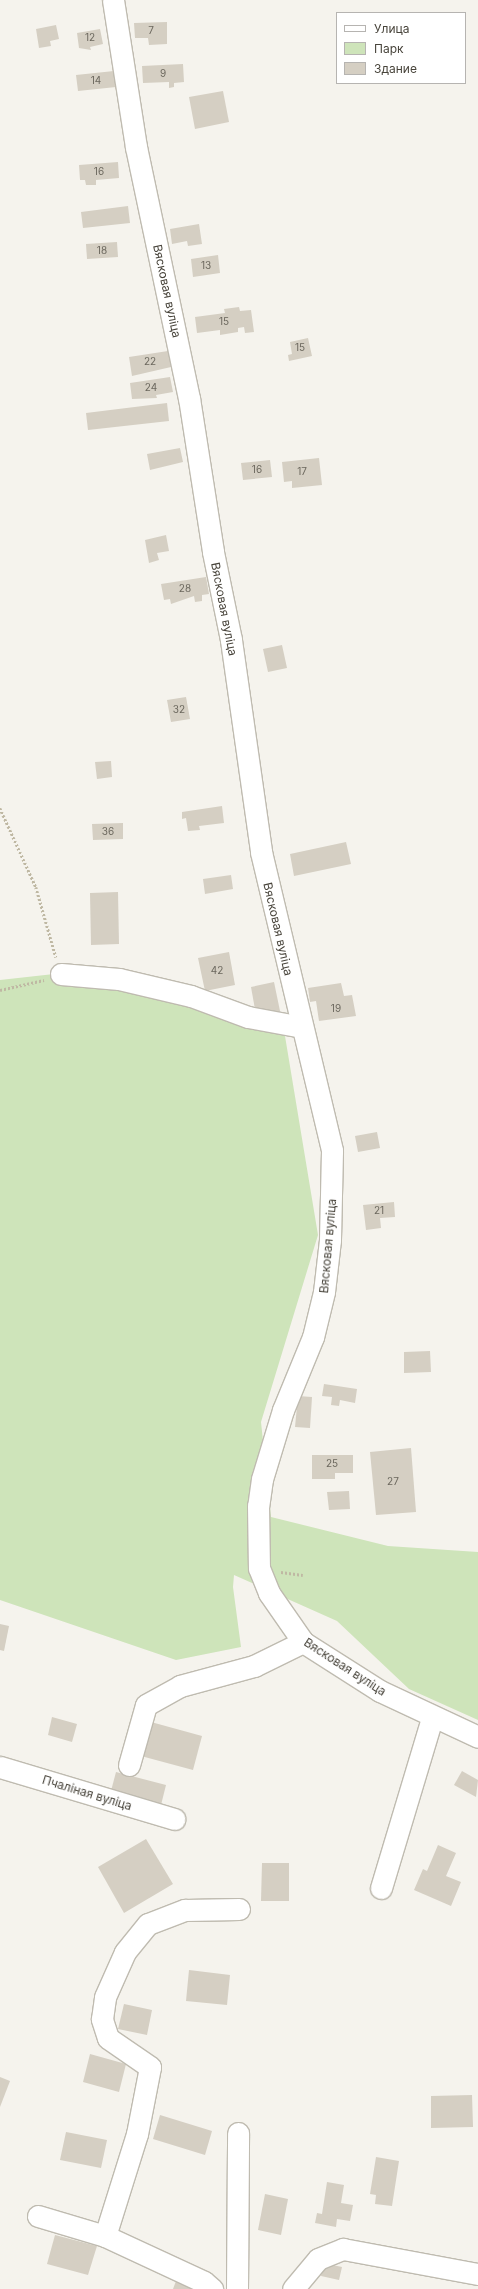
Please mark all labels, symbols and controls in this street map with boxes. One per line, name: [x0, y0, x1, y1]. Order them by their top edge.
legend: [336, 12, 466, 84]
text: Улица: [374, 21, 409, 36]
house number: 7: [148, 25, 154, 37]
house number: 12: [85, 32, 95, 44]
text: Парк: [374, 41, 404, 56]
text: Здание: [374, 61, 417, 76]
house number: 9: [160, 68, 166, 80]
house number: 14: [91, 75, 101, 87]
house number: 16: [94, 166, 104, 178]
street label: Вясковая вуліца: [150, 243, 184, 339]
house number: 18: [97, 245, 107, 257]
house number: 13: [201, 260, 211, 272]
house number: 15: [219, 316, 229, 328]
house number: 15: [295, 342, 305, 354]
house number: 22: [144, 356, 156, 368]
house number: 24: [145, 382, 157, 394]
house number: 16: [252, 464, 262, 476]
house number: 17: [297, 466, 307, 478]
street label: Вясковая вуліца: [208, 561, 240, 657]
house number: 28: [179, 583, 191, 595]
house number: 32: [173, 704, 185, 716]
house number: 36: [102, 826, 114, 838]
street label: Вясковая вуліца: [260, 881, 296, 977]
house number: 42: [211, 965, 223, 977]
house number: 19: [331, 1003, 341, 1015]
street label: Вясковая вуліца: [317, 1198, 339, 1294]
house number: 21: [374, 1205, 384, 1217]
house number: 25: [326, 1458, 338, 1470]
house number: 27: [387, 1476, 399, 1488]
street label: Вясковая вуліца: [301, 1635, 389, 1699]
street label: Пчаліная вуліца: [40, 1773, 134, 1813]

